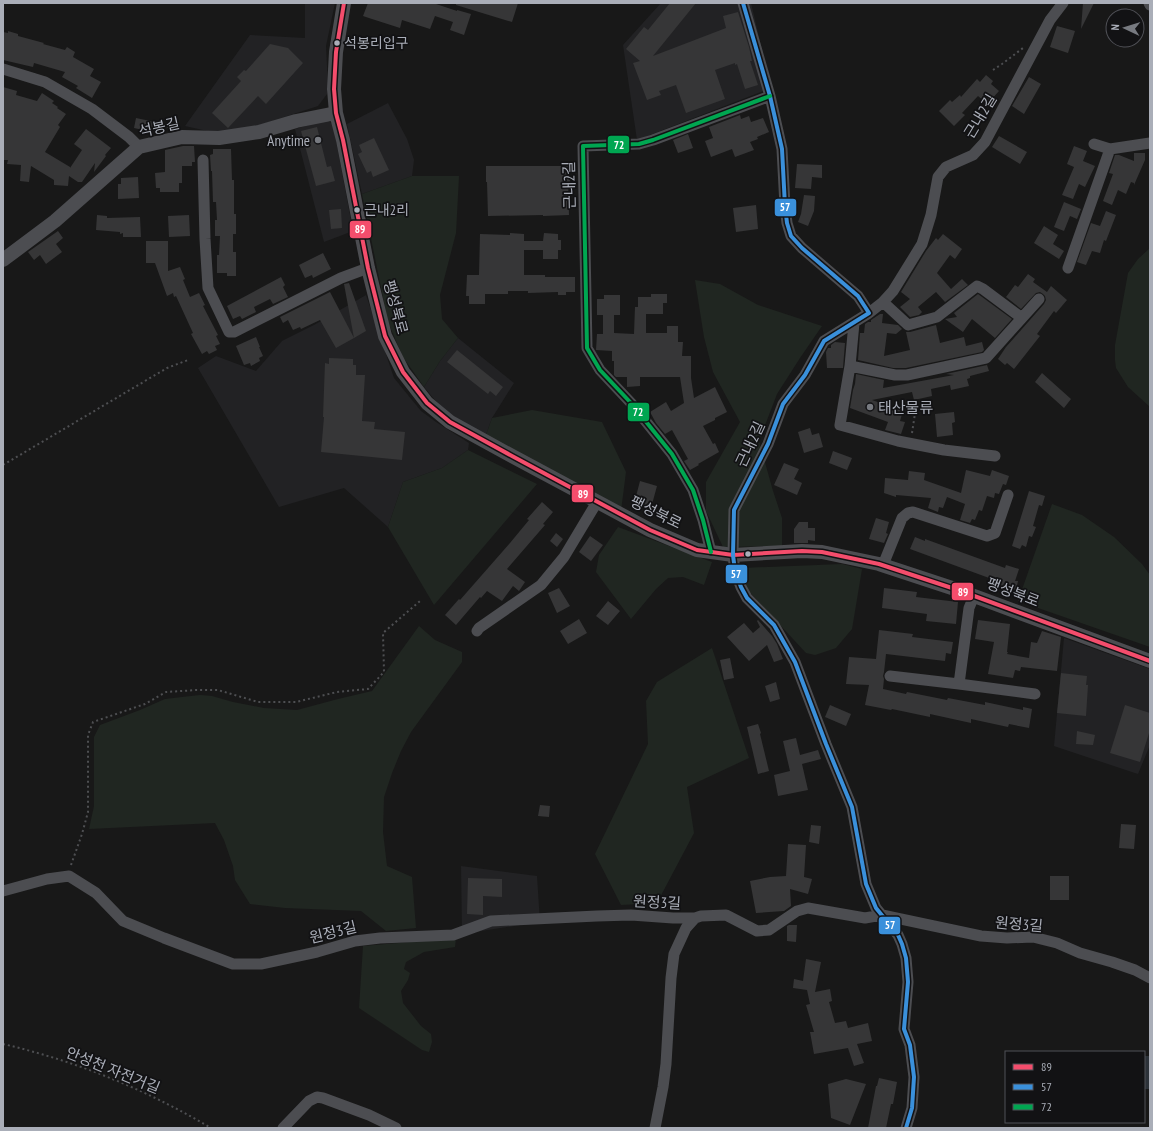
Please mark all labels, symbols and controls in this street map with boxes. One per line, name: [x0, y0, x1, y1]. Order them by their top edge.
north arrow: [1105, 8, 1145, 48]
text: N: [1108, 24, 1122, 31]
place label: 석봉리입구: [344, 34, 409, 52]
marker: 석봉리입구: [332, 38, 342, 48]
street label: 근내2길: [959, 90, 1001, 142]
street label: 석봉길: [137, 113, 181, 141]
place label: Anytime: [267, 131, 310, 150]
marker: Anytime: [313, 135, 323, 145]
line badge: 72: [607, 135, 630, 154]
text: 72: [614, 138, 624, 152]
street label: 근내2길: [559, 161, 579, 209]
line badge: 57: [774, 198, 797, 217]
text: 57: [780, 200, 790, 214]
place label: 근내2리: [364, 201, 409, 219]
marker: 근내2리: [352, 205, 362, 215]
line badge: 89: [349, 220, 372, 239]
text: 89: [355, 222, 365, 236]
street label: 팽성북로: [380, 278, 412, 336]
place label: 태산물류: [878, 398, 933, 417]
line badge: 72: [627, 402, 650, 422]
marker: 태산물류: [865, 402, 875, 412]
text: 72: [633, 405, 643, 419]
street label: 근내2길: [731, 418, 769, 470]
line badge: 89: [571, 484, 594, 503]
text: 89: [578, 487, 588, 501]
street label: 팽성북로: [627, 491, 685, 533]
unlabelled marker: [743, 549, 753, 559]
line badge: 57: [725, 564, 748, 584]
text: 57: [731, 567, 741, 581]
street label: 팽성북로: [984, 573, 1042, 611]
line badge: 89: [951, 582, 974, 601]
text: 89: [958, 585, 968, 599]
street label: 원정3길: [632, 891, 682, 913]
street label: 원정3길: [994, 912, 1044, 936]
line badge: 57: [878, 916, 901, 935]
street label: 원정3길: [307, 917, 359, 947]
text: 57: [885, 918, 895, 932]
street label: 안성천 자전거길: [63, 1043, 163, 1097]
legend: [1005, 1051, 1145, 1123]
text: 89: [1041, 1059, 1052, 1074]
text: 57: [1041, 1079, 1052, 1094]
text: 72: [1041, 1099, 1052, 1114]

